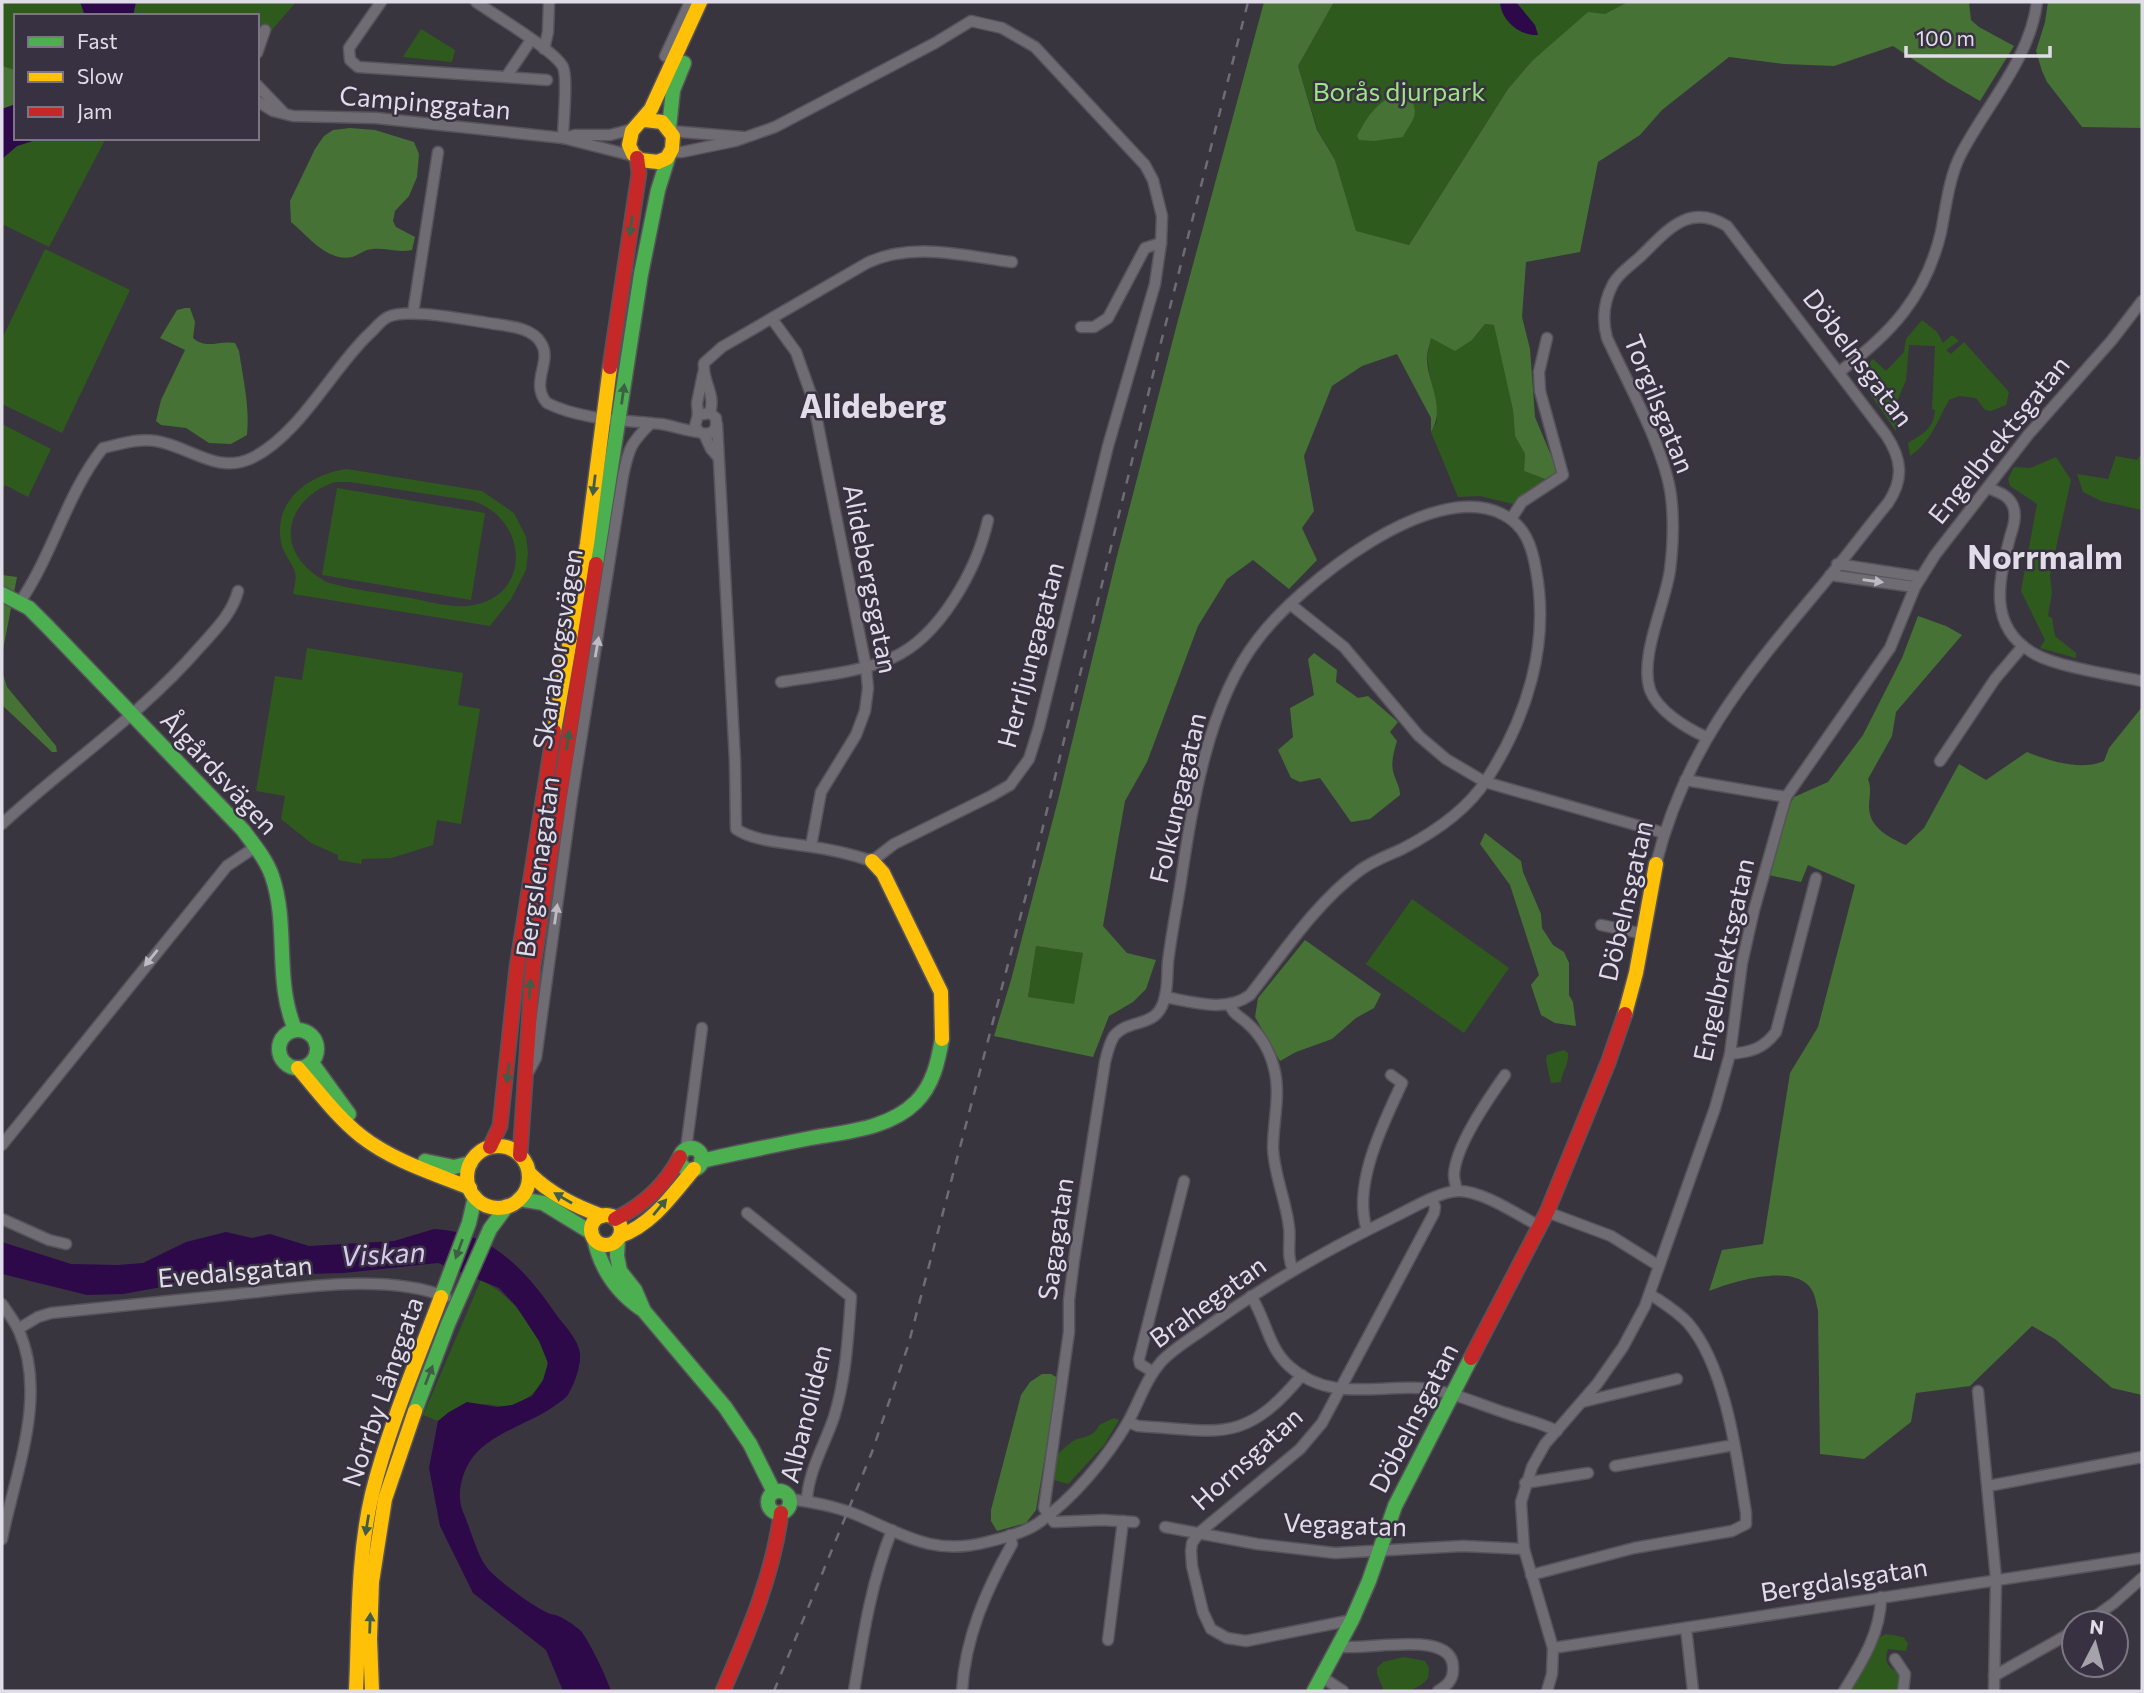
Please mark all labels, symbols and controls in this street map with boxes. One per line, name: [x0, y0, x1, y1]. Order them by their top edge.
legend: [14, 14, 259, 140]
scale bar: [1906, 14, 2050, 58]
text: 100 m: [1916, 25, 1975, 50]
text: Fast: [77, 28, 118, 53]
text: Slow: [77, 63, 124, 88]
park label: Borås djurpark: [1313, 75, 1485, 106]
street label: Campinggatan: [338, 79, 512, 124]
text: Jam: [77, 98, 112, 123]
one-way arrow: [625, 215, 636, 237]
street label: Döbelnsgatan: [1798, 282, 1921, 432]
street label: Torgilsgatan: [1619, 330, 1702, 477]
street label: Engelbrektsgatan: [1921, 349, 2075, 529]
one-way arrow: [618, 383, 629, 405]
district label: Alideberg: [799, 384, 947, 425]
one-way arrow: [589, 474, 600, 496]
street label: Alidebergsgatan: [838, 482, 905, 676]
district label: Norrmalm: [1967, 535, 2123, 576]
street label: Skaraborgsvägen: [525, 546, 588, 751]
street label: Herrljungagatan: [990, 558, 1069, 751]
one-way arrow: [1862, 576, 1884, 587]
one-way arrow: [591, 636, 602, 658]
street label: Ålgårdsvägen: [155, 704, 285, 840]
street label: Folkungagatan: [1142, 709, 1211, 886]
one-way arrow: [563, 729, 574, 751]
street label: Bergslenagatan: [508, 774, 565, 959]
street label: Döbelnsgatan: [1591, 817, 1658, 984]
street label: Engelbrektsgatan: [1686, 855, 1759, 1064]
one-way arrow: [550, 903, 561, 925]
one-way arrow: [144, 950, 159, 967]
one-way arrow: [525, 978, 536, 1000]
one-way arrow: [502, 1062, 513, 1084]
street label: Sagagatan: [1031, 1176, 1078, 1302]
one-way arrow: [553, 1192, 572, 1205]
one-way arrow: [652, 1198, 668, 1216]
water label: Viskan: [340, 1234, 426, 1272]
one-way arrow: [454, 1238, 465, 1259]
street label: Evedalsgatan: [156, 1248, 314, 1293]
street label: Brahegatan: [1143, 1248, 1271, 1353]
street label: Norrby Långgata: [335, 1293, 429, 1490]
street label: Döbelnsgatan: [1362, 1337, 1464, 1497]
street label: Albanoliden: [772, 1342, 837, 1486]
one-way arrow: [423, 1365, 434, 1386]
street label: Hornsgatan: [1184, 1400, 1308, 1516]
street label: Vegagatan: [1283, 1506, 1408, 1541]
one-way arrow: [361, 1514, 372, 1536]
street label: Bergdalsgatan: [1758, 1550, 1929, 1607]
north arrow: [2060, 1609, 2130, 1679]
one-way arrow: [365, 1612, 376, 1634]
text: N: [2089, 1614, 2105, 1639]

